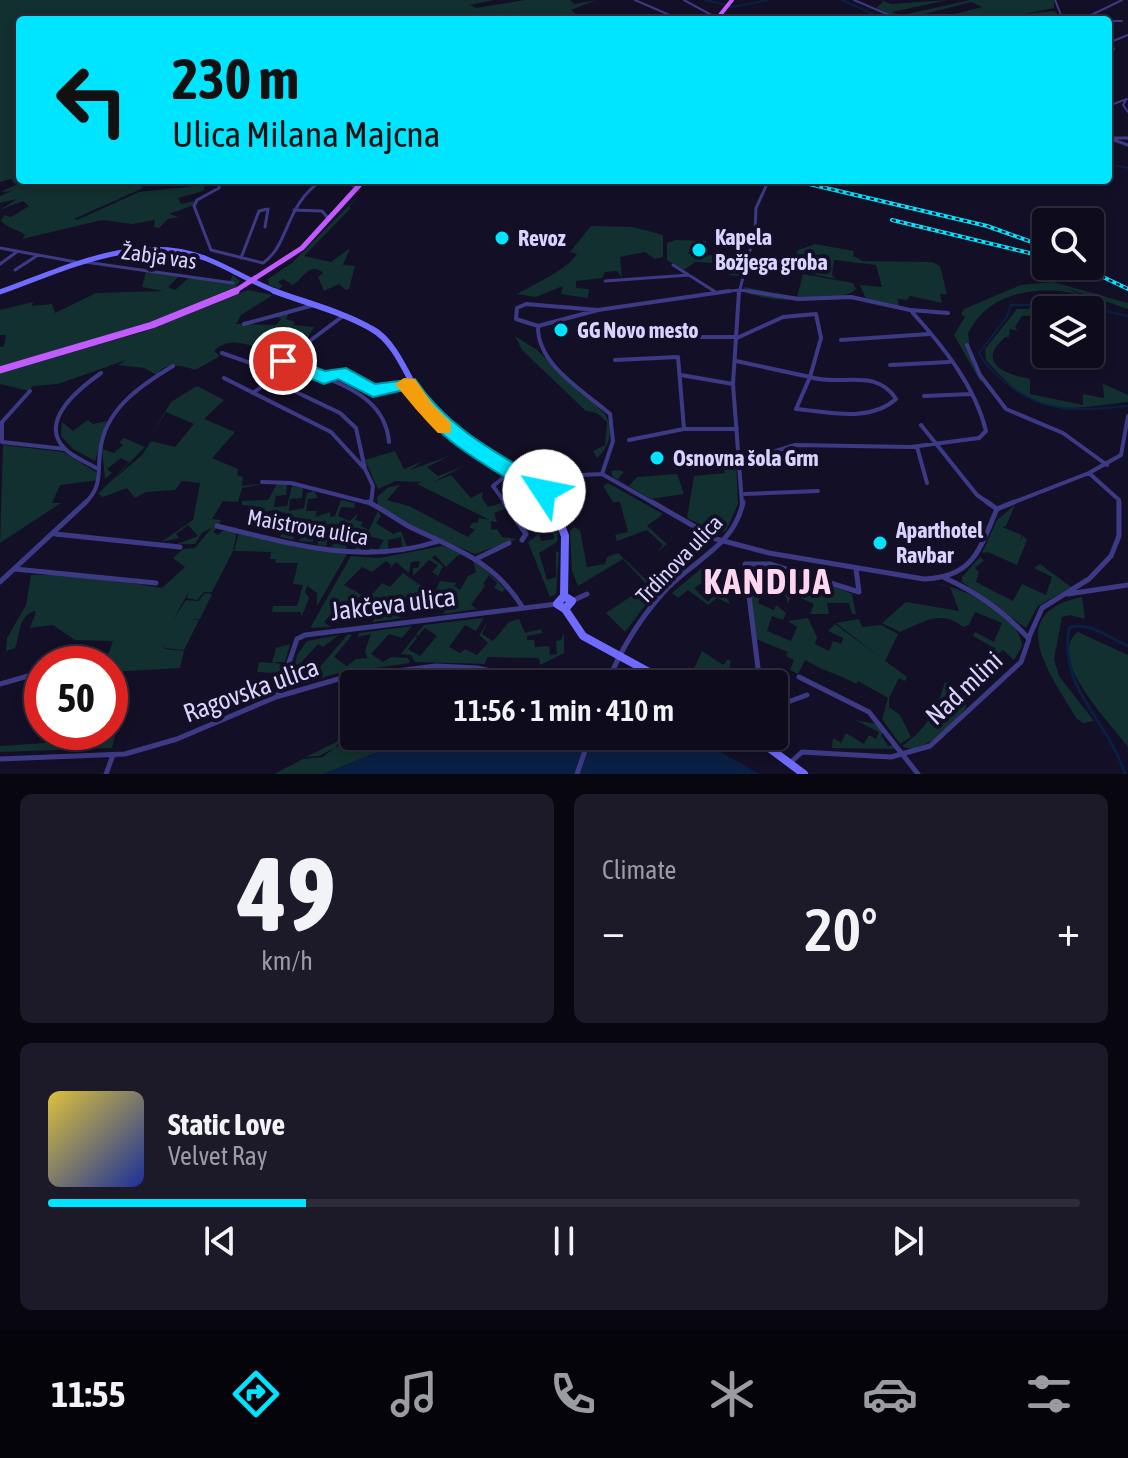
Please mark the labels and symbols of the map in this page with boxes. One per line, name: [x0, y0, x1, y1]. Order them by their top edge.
place label: Kapela Božjega groba: [715, 224, 828, 275]
place label: Revoz: [518, 225, 566, 251]
marker: Revoz: [493, 229, 511, 247]
street label: Žabja vas: [120, 238, 199, 274]
marker: Kapela Božjega groba: [690, 241, 708, 259]
place label: GG Novo mesto: [577, 317, 699, 343]
marker: GG Novo mesto: [552, 321, 570, 339]
pin: [249, 327, 317, 395]
place label: Osnovna šola Grm: [673, 445, 819, 471]
position arrow: [502, 449, 586, 533]
marker: Osnovna šola Grm: [648, 449, 666, 467]
street label: Maistrova ulica: [245, 504, 371, 550]
street label: Trdinova ulica: [630, 509, 728, 609]
place label: Aparthotel Ravbar: [895, 517, 984, 568]
marker: Aparthotel Ravbar: [871, 534, 889, 552]
district label: KANDIJA: [703, 560, 833, 602]
street label: Jakčeva ulica: [329, 581, 457, 627]
street label: Nad mlini: [920, 645, 1008, 731]
speed limit sign: 50: [24, 646, 128, 750]
street label: Ragovska ulica: [179, 652, 323, 728]

